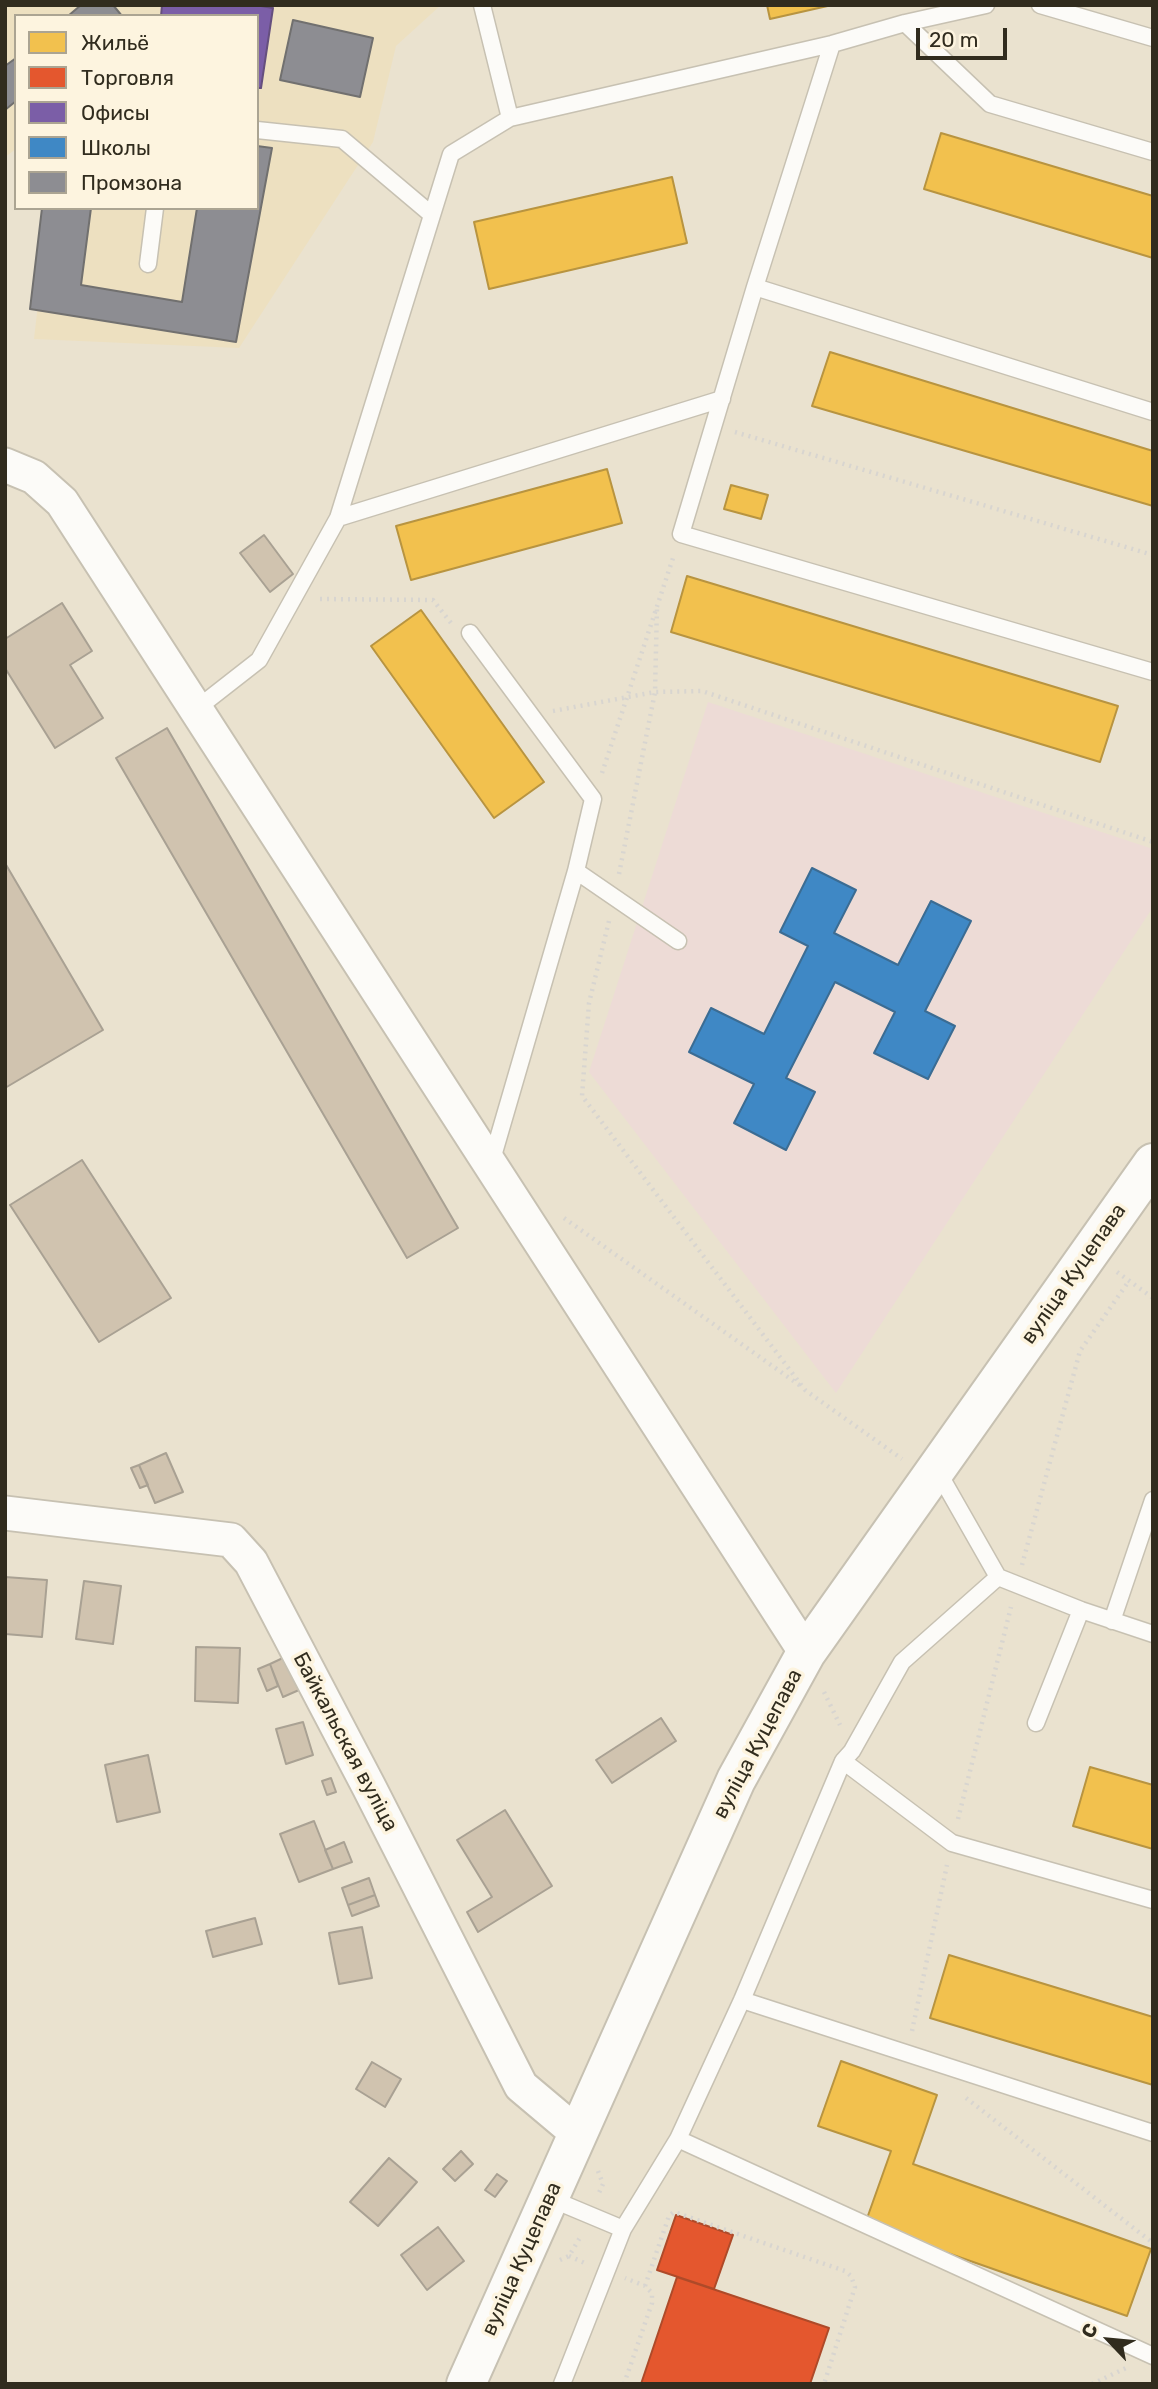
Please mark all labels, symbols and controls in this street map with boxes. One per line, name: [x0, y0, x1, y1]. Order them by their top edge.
legend: [14, 14, 259, 210]
scale bar: [920, 14, 1011, 58]
text: 20 m: [929, 27, 978, 52]
text: Жильё: [81, 30, 149, 55]
text: Торговля: [81, 65, 174, 90]
text: Офисы: [81, 100, 150, 125]
text: Школы: [81, 135, 151, 160]
text: Промзона: [81, 170, 182, 195]
street label: вуліца Куцепава: [1016, 1199, 1132, 1349]
street label: Байкальская вуліца: [287, 1648, 403, 1836]
street label: вуліца Куцепава: [708, 1665, 808, 1823]
street label: вуліца Куцепава: [477, 2178, 567, 2340]
north arrow: [1074, 2305, 1144, 2375]
text: С: [1076, 2320, 1103, 2342]

